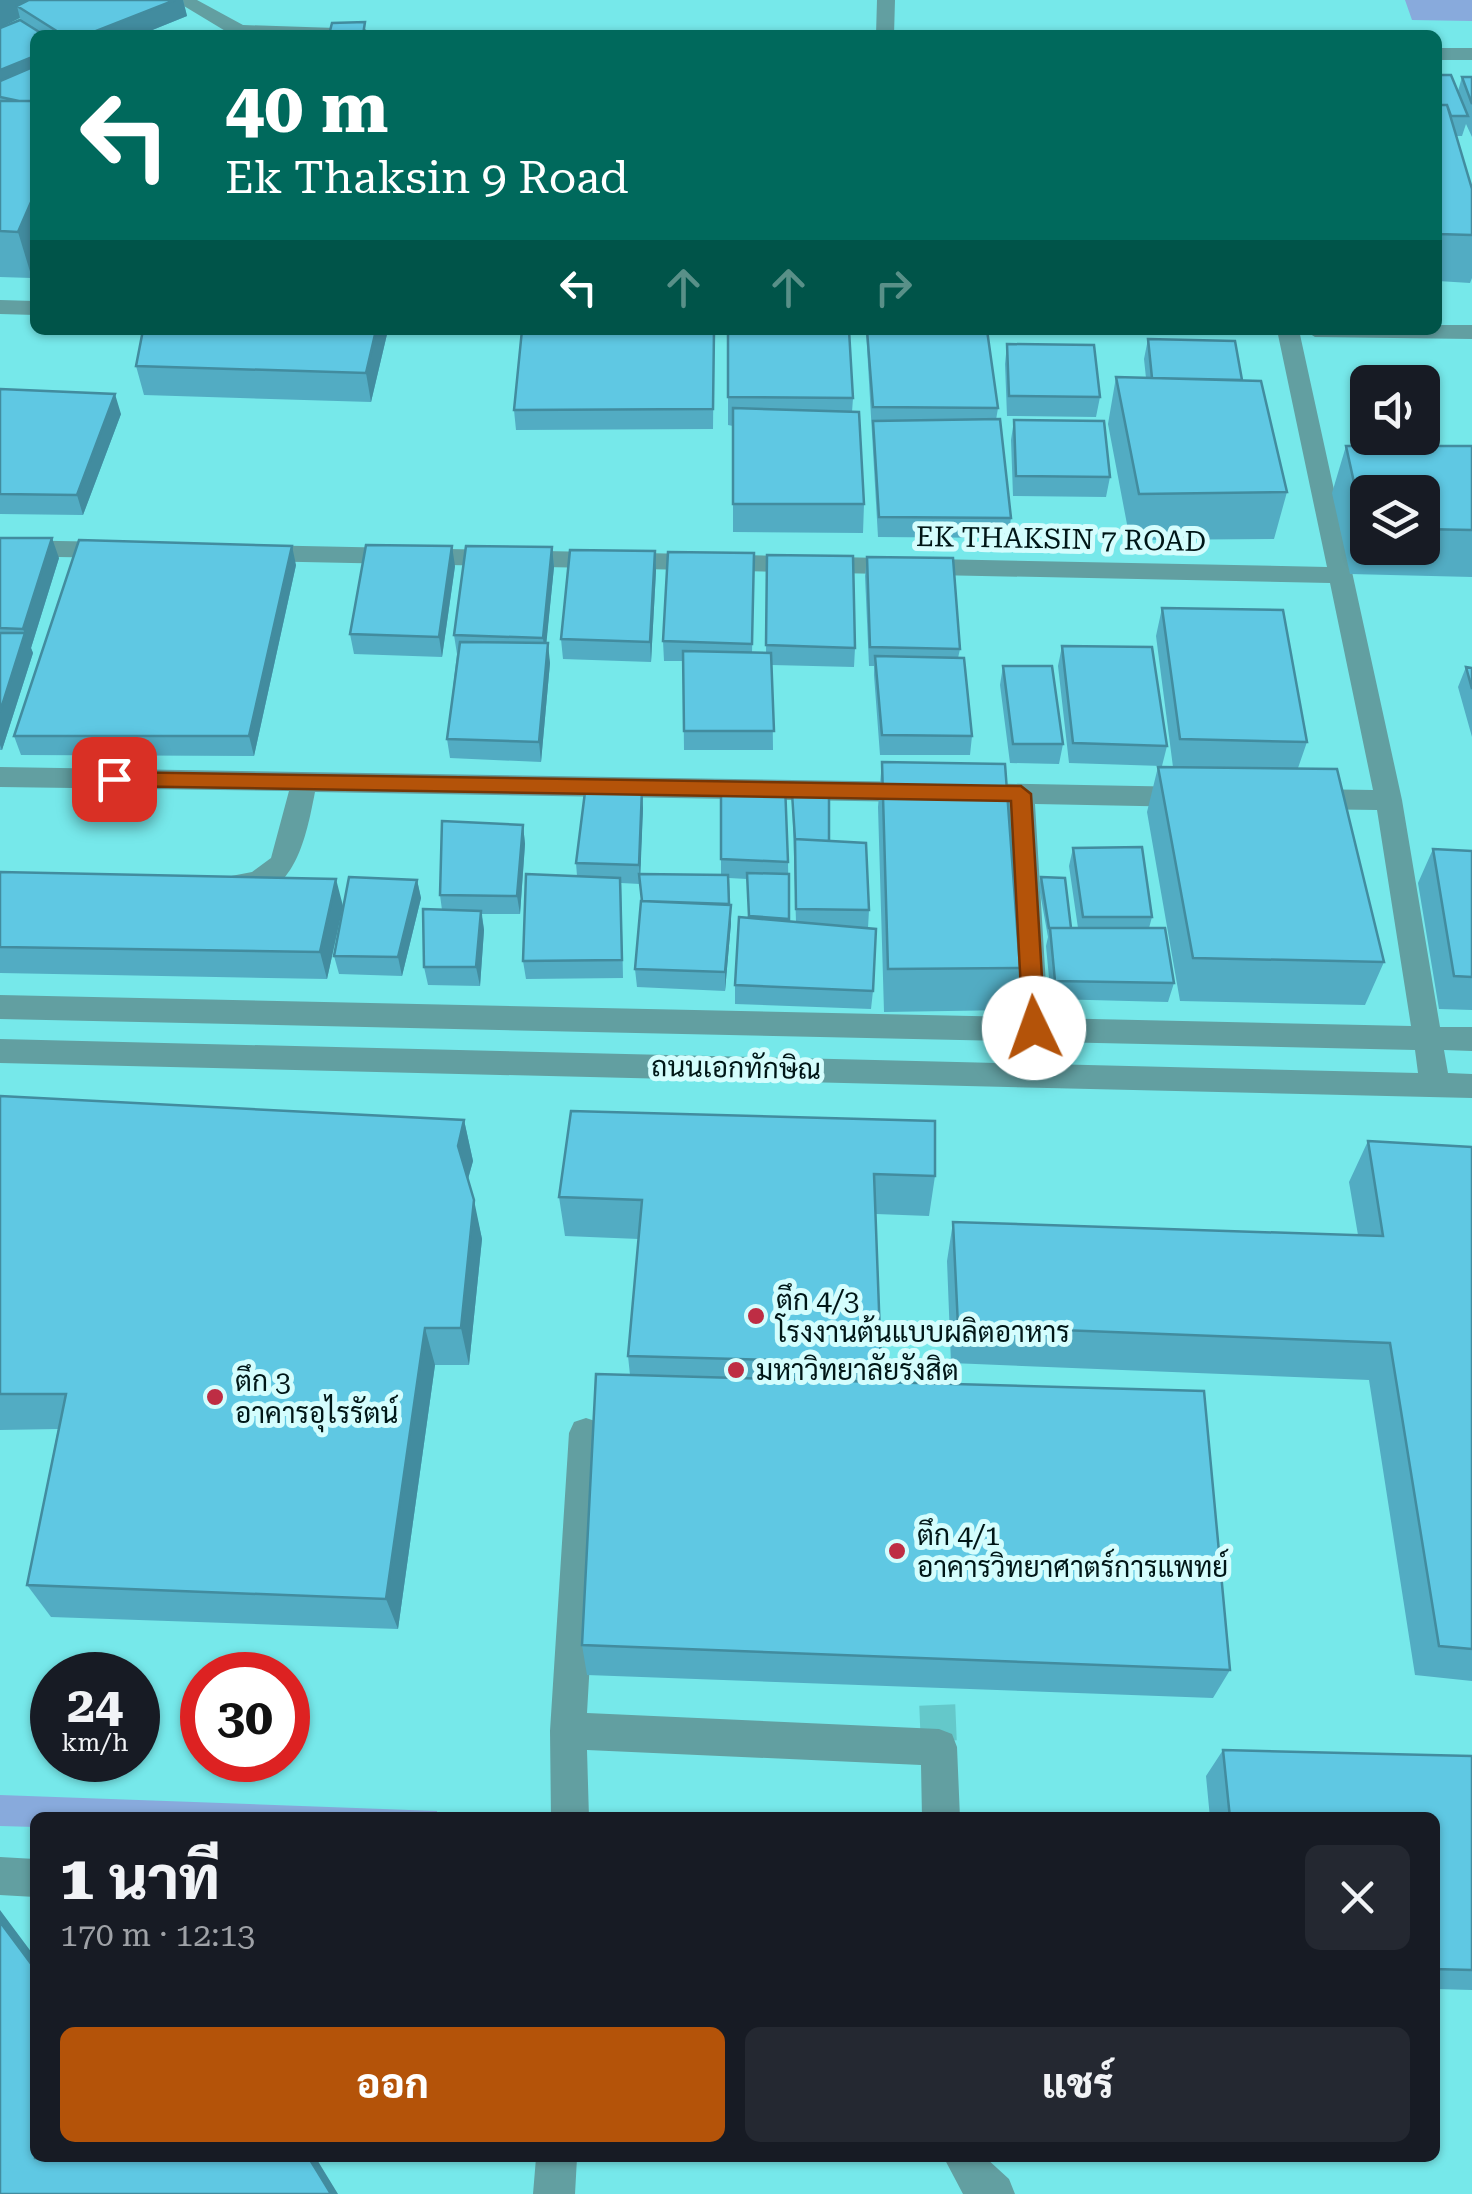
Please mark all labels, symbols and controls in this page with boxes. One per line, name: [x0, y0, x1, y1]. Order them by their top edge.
text: 40 m: [225, 67, 389, 149]
icon: left: [60, 70, 190, 200]
text: Ek Thaksin 9 Road: [225, 151, 629, 204]
icon: left: [551, 260, 606, 315]
icon: ahead: [656, 260, 711, 315]
icon: ahead: [761, 260, 816, 315]
icon: right: [866, 260, 921, 315]
map controls: [1350, 365, 1440, 565]
button: sound: [1350, 365, 1440, 455]
button: layers: [1350, 475, 1440, 565]
street label: EK THAKSIN 7 ROAD: [916, 520, 1206, 558]
pin: [72, 737, 157, 822]
icon: arrive: [87, 752, 142, 807]
position arrow: [982, 976, 1086, 1080]
street label: ถนนเอกทักษิณ: [651, 1048, 821, 1086]
place label: ตึก 4/3 โรงงานต้นแบบผลิตอาหาร: [774, 1282, 1070, 1349]
marker: ตึก 4/3 โรงงานต้นแบบผลิตอาหาร: [745, 1305, 767, 1327]
place label: มหาวิทยาลัยรังสิต: [756, 1352, 959, 1387]
marker: มหาวิทยาลัยรังสิต: [725, 1359, 747, 1381]
place label: ตึก 3 อาคารอุไรรัตน์: [235, 1363, 398, 1433]
marker: ตึก 3 อาคารอุไรรัตน์: [204, 1386, 226, 1408]
place label: ตึก 4/1 อาคารวิทยาศาตร์การแพทย์: [917, 1517, 1228, 1584]
marker: ตึก 4/1 อาคารวิทยาศาตร์การแพทย์: [886, 1540, 908, 1562]
speed limit sign: 30: [180, 1652, 310, 1782]
text: 24: [67, 1676, 123, 1734]
text: km/h: [62, 1728, 128, 1757]
text: 1 นาที: [60, 1843, 220, 1914]
button: close: [1305, 1845, 1410, 1950]
text: 170 m · 12:13: [60, 1916, 255, 1954]
button: ออก: [60, 2027, 725, 2142]
button: แชร์: [745, 2027, 1410, 2142]

